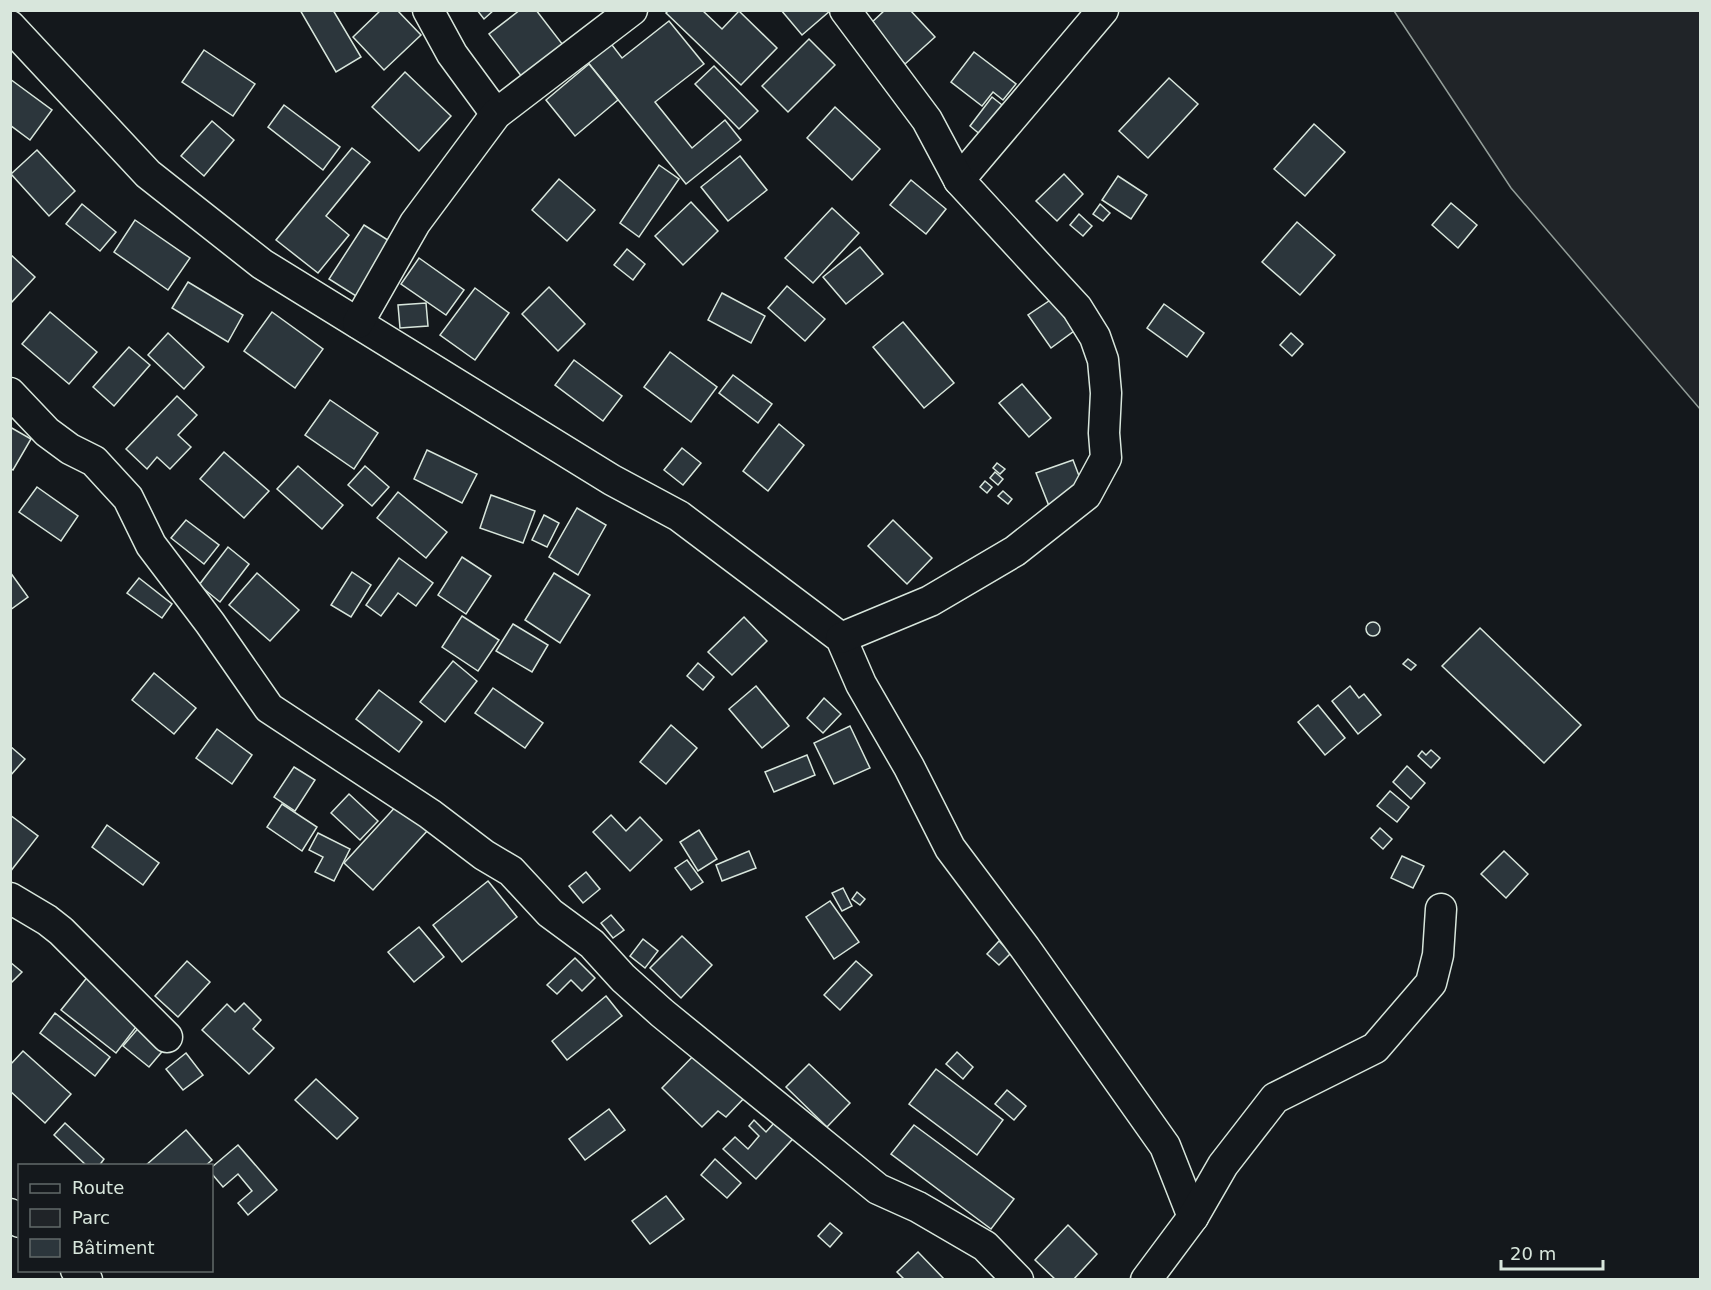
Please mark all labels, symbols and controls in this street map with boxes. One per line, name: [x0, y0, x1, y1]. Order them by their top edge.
legend: [18, 1164, 213, 1272]
text: Route: [72, 1177, 124, 1198]
text: Parc: [72, 1207, 110, 1228]
scale bar: [1501, 1233, 1603, 1271]
text: Bâtiment: [72, 1237, 155, 1258]
text: 20 m: [1510, 1243, 1556, 1264]

